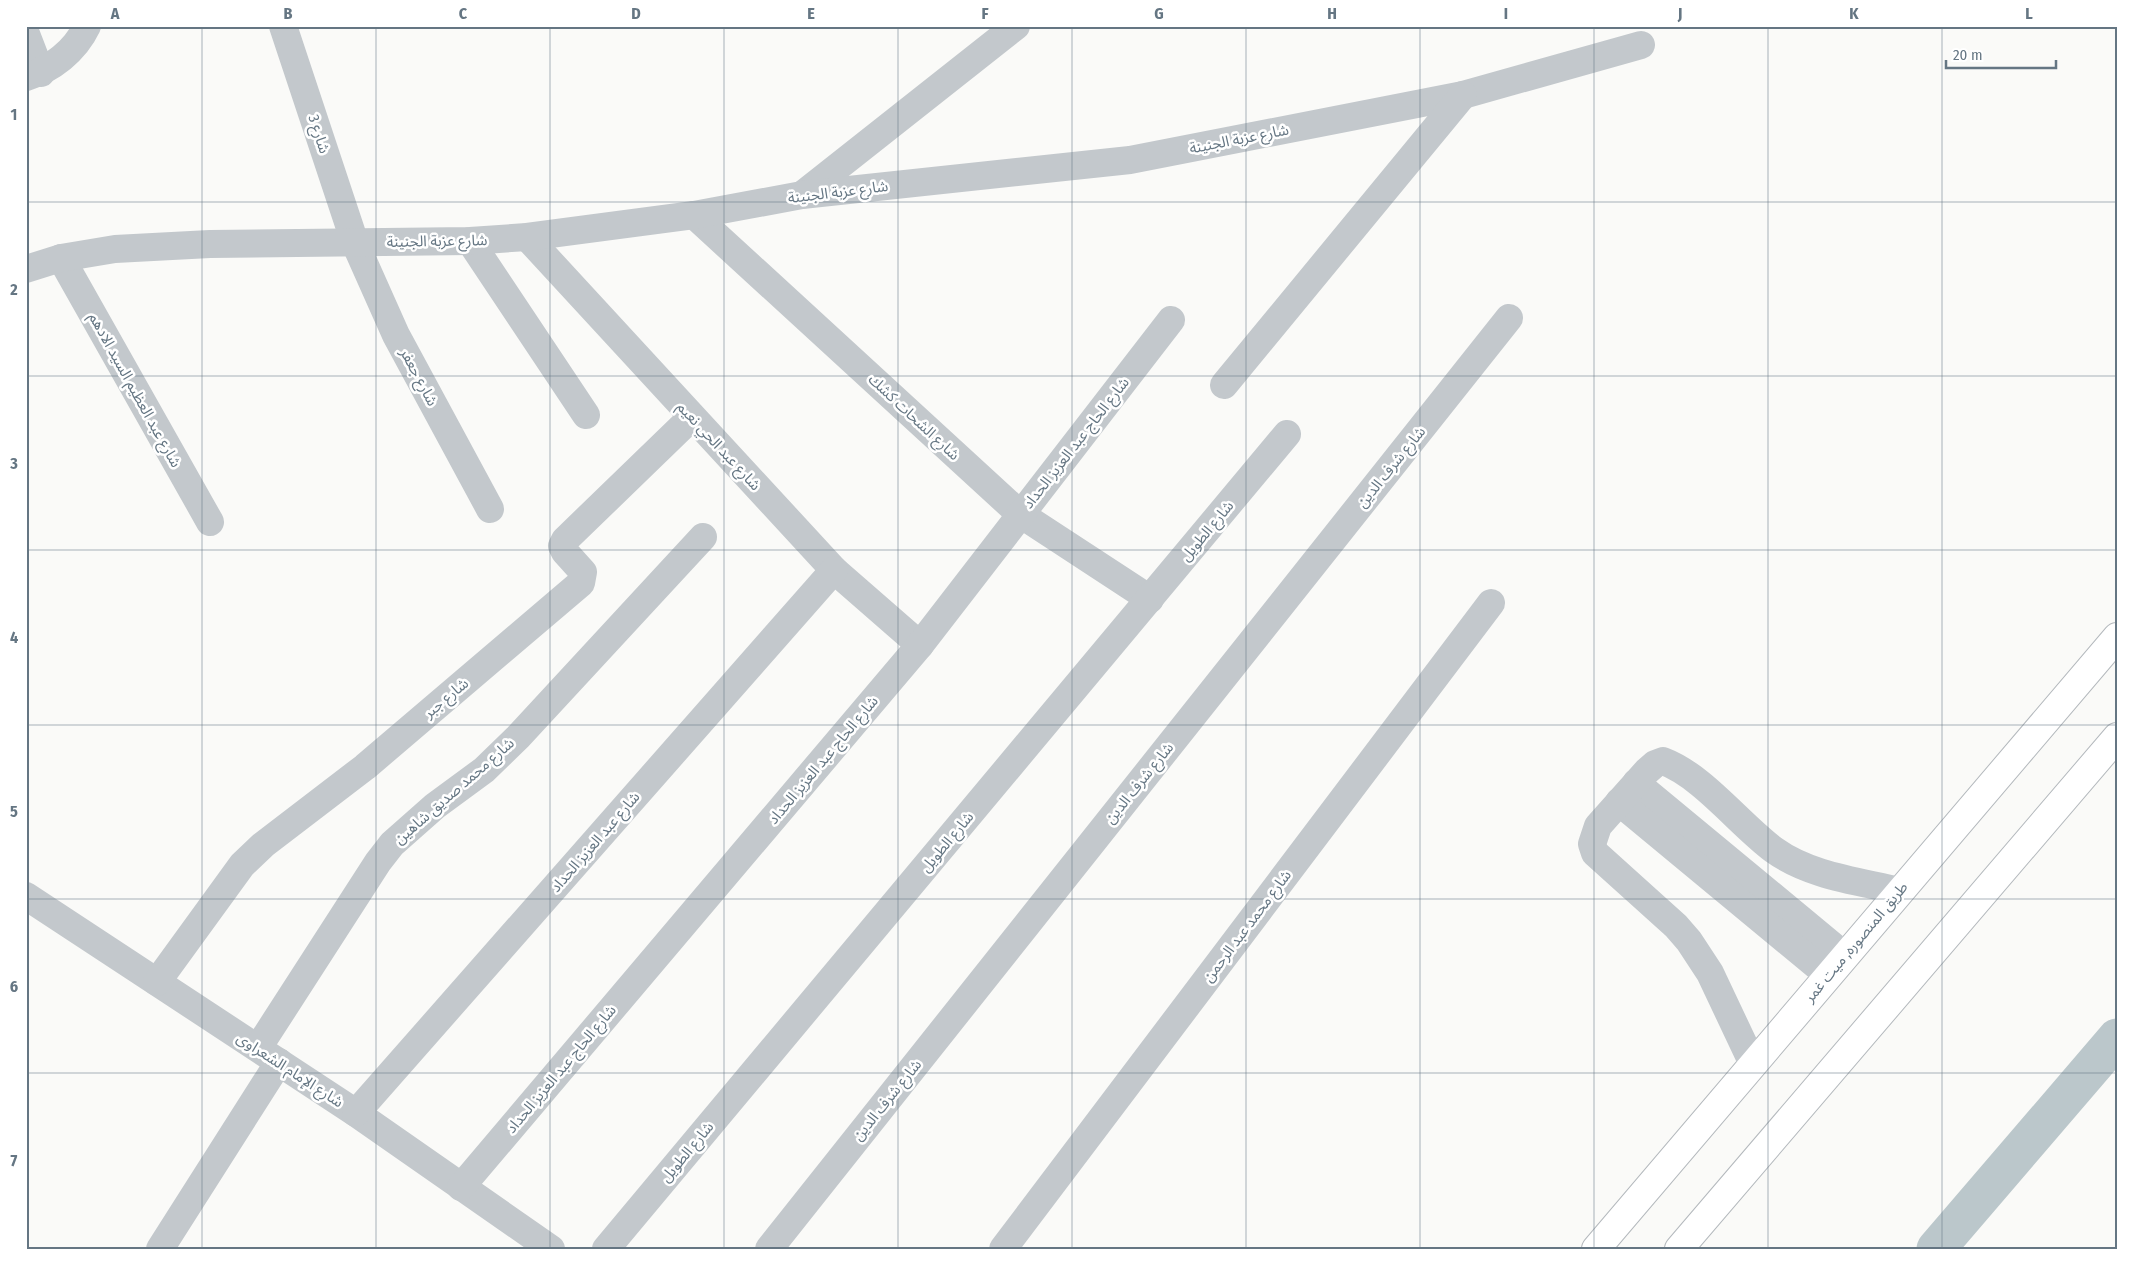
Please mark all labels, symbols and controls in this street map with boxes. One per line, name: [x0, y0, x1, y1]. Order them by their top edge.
text: A: [110, 4, 120, 23]
text: B: [284, 4, 293, 23]
text: C: [459, 4, 468, 23]
text: D: [631, 4, 641, 23]
text: E: [807, 4, 815, 23]
text: F: [981, 4, 989, 23]
text: G: [1154, 4, 1164, 23]
text: H: [1327, 4, 1337, 23]
text: I: [1504, 4, 1508, 23]
text: J: [1677, 4, 1682, 23]
text: K: [1849, 4, 1859, 23]
text: L: [2025, 4, 2033, 23]
scale bar: [1946, 38, 2056, 70]
text: 20 m: [1953, 46, 1983, 64]
text: 1: [11, 105, 17, 124]
street label: شارع 3: [301, 112, 334, 157]
street label: شارع عزبة الجنينة: [1188, 120, 1291, 160]
street label: شارع عزبة الجنينة: [787, 177, 890, 210]
street label: شارع عزبة الجنينة: [386, 231, 488, 254]
text: 2: [9, 280, 18, 299]
street label: شارع عبد العظيم السيد الادهم: [82, 309, 185, 472]
street label: شارع جعفر: [393, 344, 442, 411]
street label: شارع الشحات كشك: [863, 370, 963, 466]
street label: شارع الحاج عبد العزيز الحداد: [1019, 373, 1135, 514]
street label: شارع عبد الحي نعيم: [671, 398, 765, 496]
street label: شارع شرف الدين: [1353, 423, 1432, 513]
text: 3: [9, 454, 18, 473]
street label: شارع الطويل: [1177, 497, 1240, 567]
text: 4: [10, 628, 18, 647]
street label: شارع جبر: [419, 674, 474, 725]
street label: شارع الحاج عبد العزيز الحداد: [764, 692, 884, 830]
street label: شارع محمد صديق شاهين: [390, 734, 520, 850]
street label: شارع شرف الدين: [1101, 739, 1180, 829]
street label: شارع عبد العزيز الحداد: [546, 788, 646, 898]
text: 5: [10, 802, 18, 821]
street label: شارع الطويل: [917, 808, 980, 878]
street label: شارع محمد عبد الرحمن: [1199, 866, 1298, 987]
street label: طريق المنصوره, ميت غمر: [1800, 878, 1912, 1007]
text: 6: [10, 977, 18, 996]
street label: شارع الحاج عبد العزيز الحداد: [502, 1001, 622, 1139]
street label: شارع الإمام الشعراوى: [232, 1029, 347, 1114]
street label: شارع شرف الدين: [849, 1056, 928, 1146]
street label: شارع الطويل: [657, 1118, 720, 1188]
text: 7: [11, 1151, 18, 1170]

